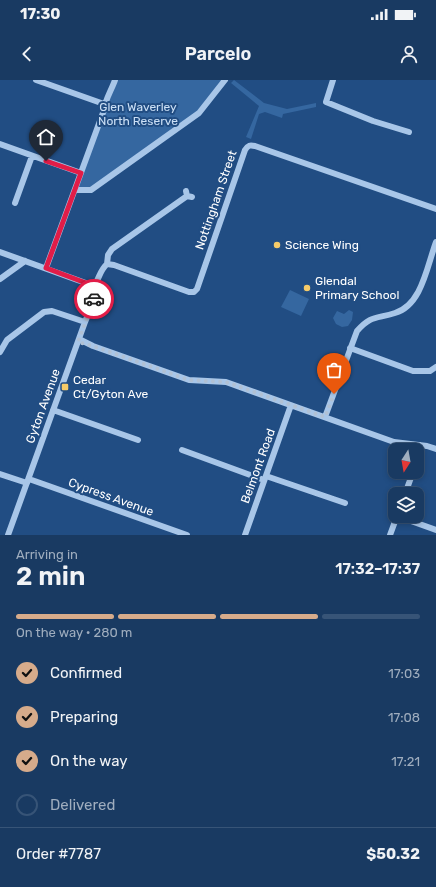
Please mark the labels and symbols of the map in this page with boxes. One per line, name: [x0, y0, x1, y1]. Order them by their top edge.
park label: Glen Waverley North Reserve: [98, 100, 178, 128]
pin: [29, 120, 63, 161]
street label: Nottingham Street: [192, 148, 240, 252]
place label: Science Wing: [285, 238, 359, 252]
marker: Science Wing: [272, 240, 282, 250]
place label: Glendal Primary School: [315, 274, 399, 302]
courier: [74, 279, 114, 319]
marker: Glendal Primary School: [302, 283, 312, 293]
pin: [317, 353, 351, 394]
street label: Gyton Avenue: [23, 367, 63, 445]
place label: Cedar Ct/Gyton Ave: [73, 373, 149, 401]
marker: Cedar Ct/Gyton Ave: [60, 382, 70, 392]
street label: Belmont Road: [238, 427, 278, 505]
north arrow: [388, 443, 424, 479]
street label: Cypress Avenue: [66, 475, 156, 519]

